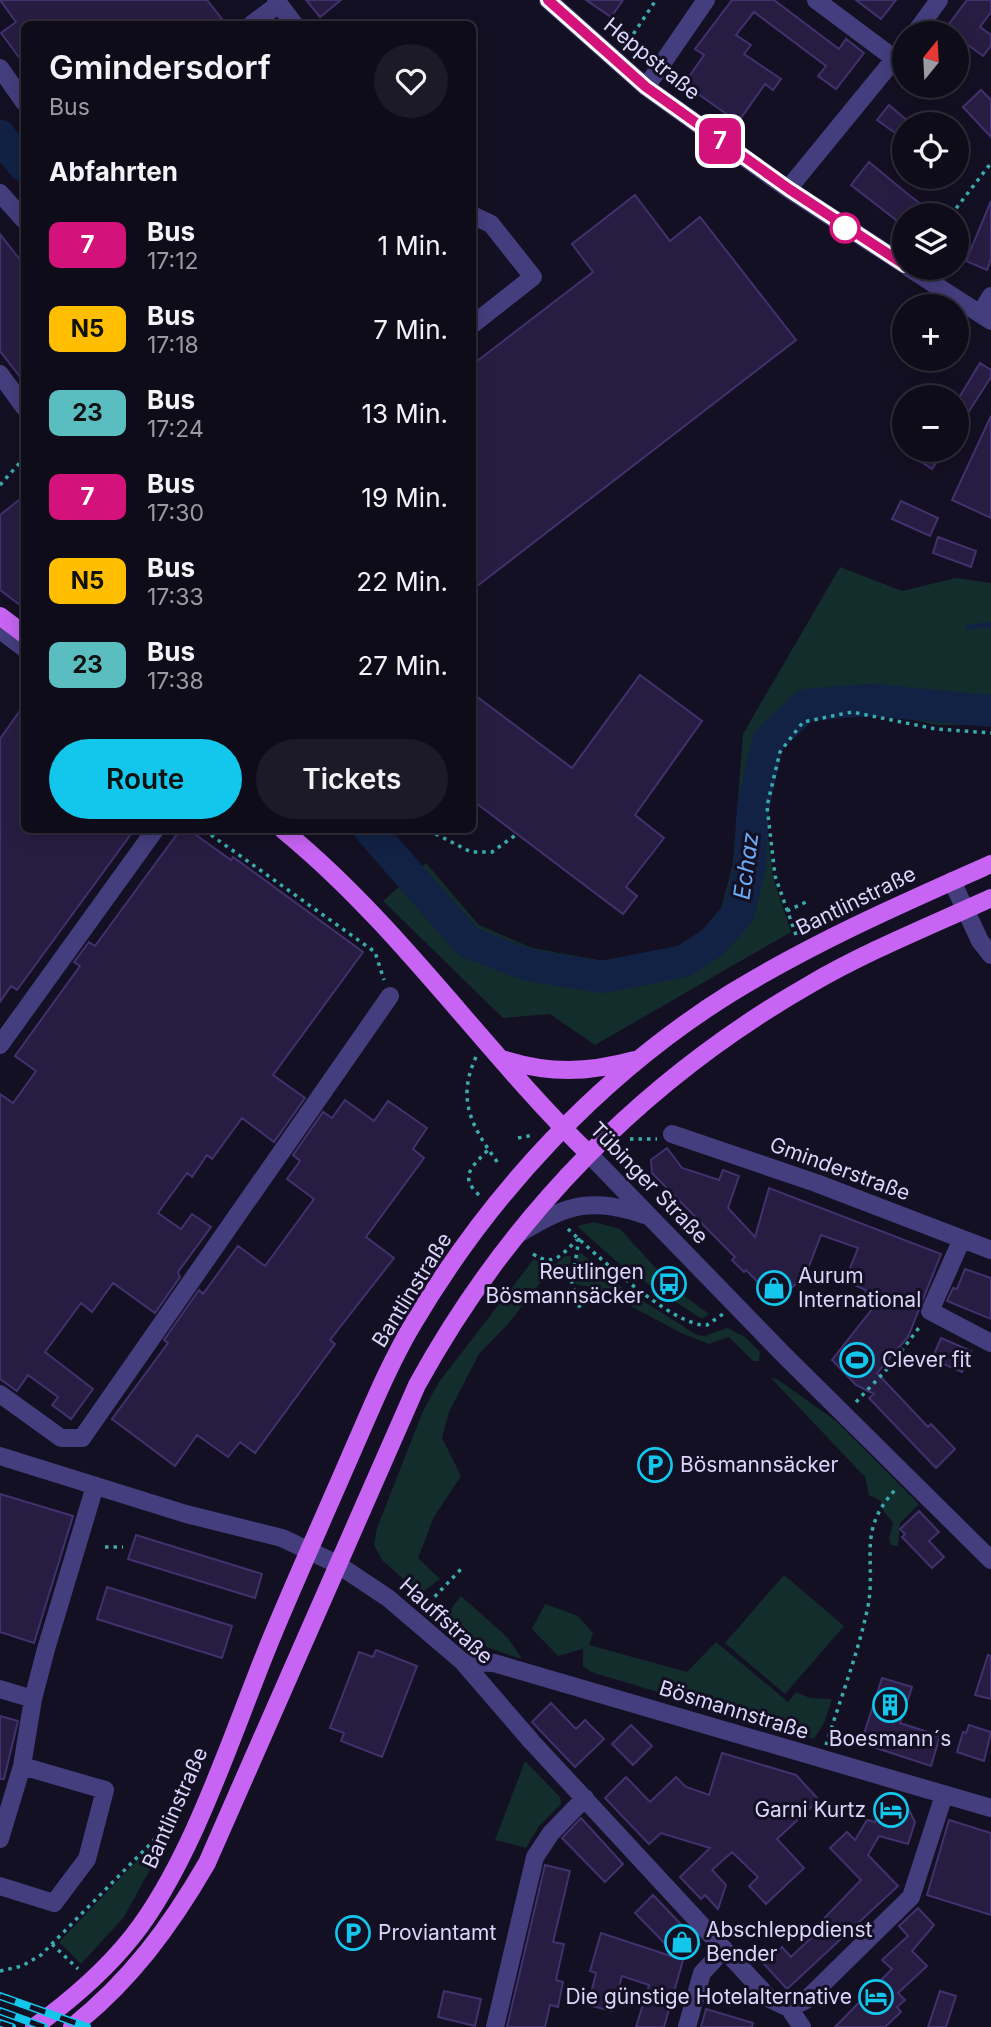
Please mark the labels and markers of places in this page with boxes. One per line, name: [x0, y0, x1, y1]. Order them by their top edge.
unlabelled marker: [830, 213, 860, 243]
place label: Reutlingen Bösmannsäcker: [486, 1259, 644, 1308]
place label: Aurum International: [798, 1263, 921, 1312]
bus stop icon: Reutlingen Bösmannsäcker: [650, 1265, 688, 1303]
shop icon: Aurum International: [755, 1269, 793, 1307]
sports icon: Clever fit: [838, 1341, 876, 1379]
place label: Clever fit: [882, 1347, 972, 1372]
parking icon: Bösmannsäcker: [636, 1446, 674, 1484]
place label: Bösmannsäcker: [680, 1452, 839, 1477]
building icon: Boesmann´s: [871, 1686, 909, 1724]
place label: Boesmann´s: [829, 1726, 951, 1751]
hotel icon: Garni Kurtz: [872, 1791, 910, 1829]
place label: Garni Kurtz: [754, 1797, 866, 1822]
parking icon: Proviantamt: [334, 1914, 372, 1952]
place label: Abschleppdienst Bender: [706, 1917, 873, 1966]
place label: Proviantamt: [378, 1920, 496, 1945]
shop icon: Abschleppdienst Bender: [663, 1923, 701, 1961]
hotel icon: Die günstige Hotelalternative: [857, 1978, 895, 2016]
place label: Die günstige Hotelalternative: [566, 1984, 852, 2009]

